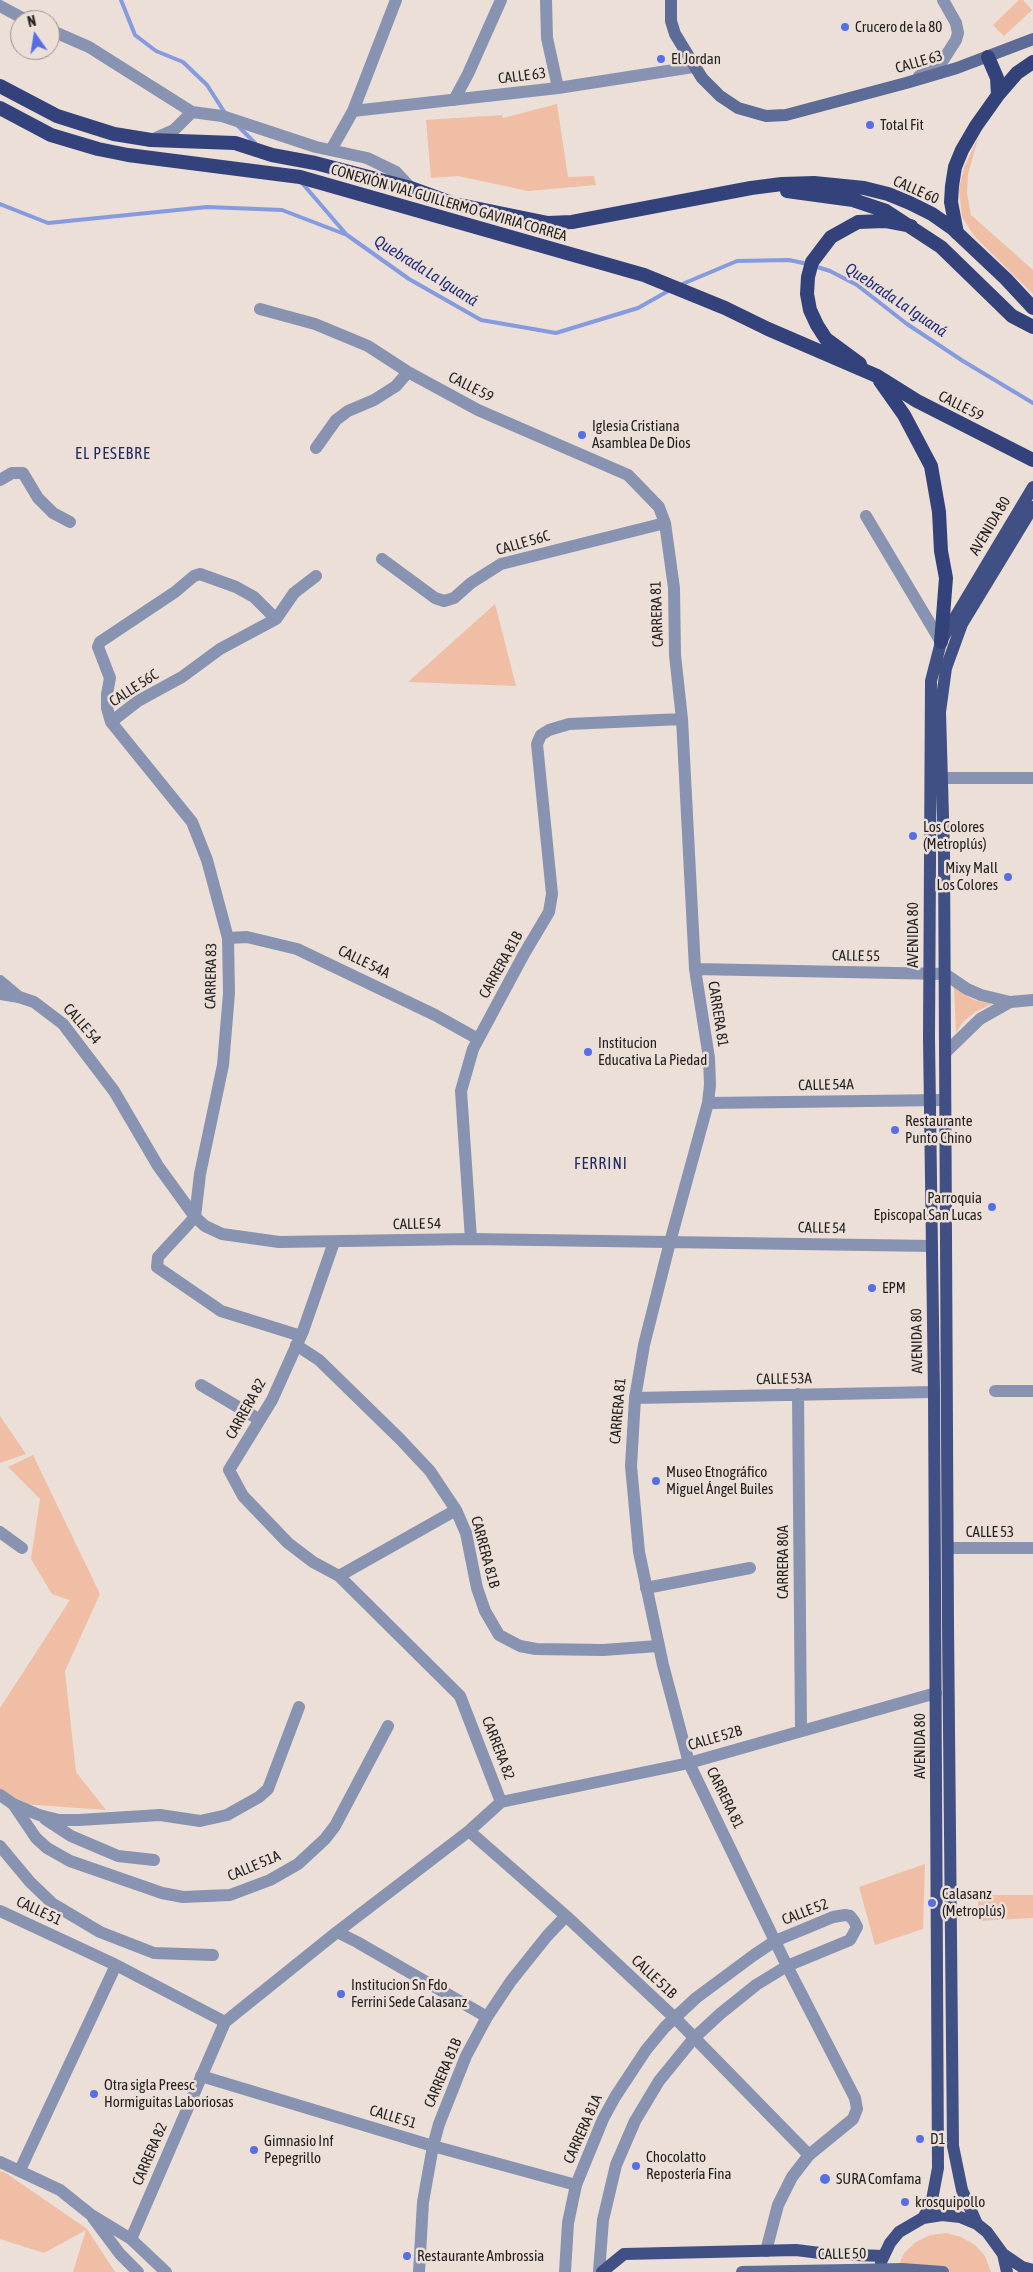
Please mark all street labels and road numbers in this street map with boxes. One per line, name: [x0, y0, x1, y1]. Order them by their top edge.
street label: CALLE 63: [893, 47, 945, 77]
street label: CALLE 63: [497, 64, 547, 88]
street label: CONEXIÓN VIAL GUILLERMO GAVIRIA CORREA: [329, 161, 569, 245]
street label: CALLE 60: [890, 172, 942, 208]
street label: CALLE 59: [445, 368, 497, 406]
street label: CALLE 59: [935, 387, 987, 425]
street label: AVENIDA 80: [965, 493, 1015, 559]
street label: CALLE 56C: [494, 527, 552, 559]
street label: CARRERA 81: [647, 580, 667, 648]
street label: CALLE 56C: [106, 665, 162, 711]
street label: AVENIDA 80: [904, 902, 922, 968]
street label: CARRERA 81B: [475, 928, 527, 1002]
street label: CALLE 54A: [335, 942, 393, 982]
street label: CARRERA 83: [201, 943, 221, 1009]
street label: CALLE 55: [832, 947, 880, 965]
street label: CARRERA 81: [704, 980, 732, 1048]
street label: CALLE 54: [59, 1000, 105, 1048]
street label: CALLE 54A: [798, 1076, 854, 1094]
street label: CALLE 54: [393, 1215, 441, 1233]
street label: CALLE 54: [798, 1219, 846, 1237]
street label: AVENIDA 80: [907, 1308, 927, 1374]
street label: CALLE 53A: [756, 1370, 812, 1388]
street label: CARRERA 82: [222, 1376, 270, 1442]
street label: CARRERA 81: [606, 1377, 630, 1445]
street label: CARRERA 81B: [467, 1514, 503, 1590]
street label: CALLE 53: [966, 1523, 1014, 1541]
street label: CARRERA 80A: [774, 1525, 792, 1599]
street label: AVENIDA 80: [911, 1713, 929, 1779]
street label: CARRERA 82: [478, 1714, 518, 1782]
street label: CALLE 52B: [686, 1722, 744, 1754]
street label: CARRERA 81: [702, 1764, 748, 1832]
street label: CALLE 51A: [225, 1847, 283, 1885]
street label: CALLE 51: [13, 1893, 65, 1929]
street label: CALLE 52: [779, 1895, 831, 1929]
street label: CALLE 51B: [628, 1952, 680, 2002]
street label: CARRERA 81B: [420, 2036, 466, 2110]
street label: CARRERA 81A: [560, 2092, 606, 2166]
street label: CALLE 51: [367, 2101, 419, 2133]
street label: CARRERA 82: [129, 2120, 171, 2188]
street label: CALLE 50: [818, 2245, 866, 2263]

